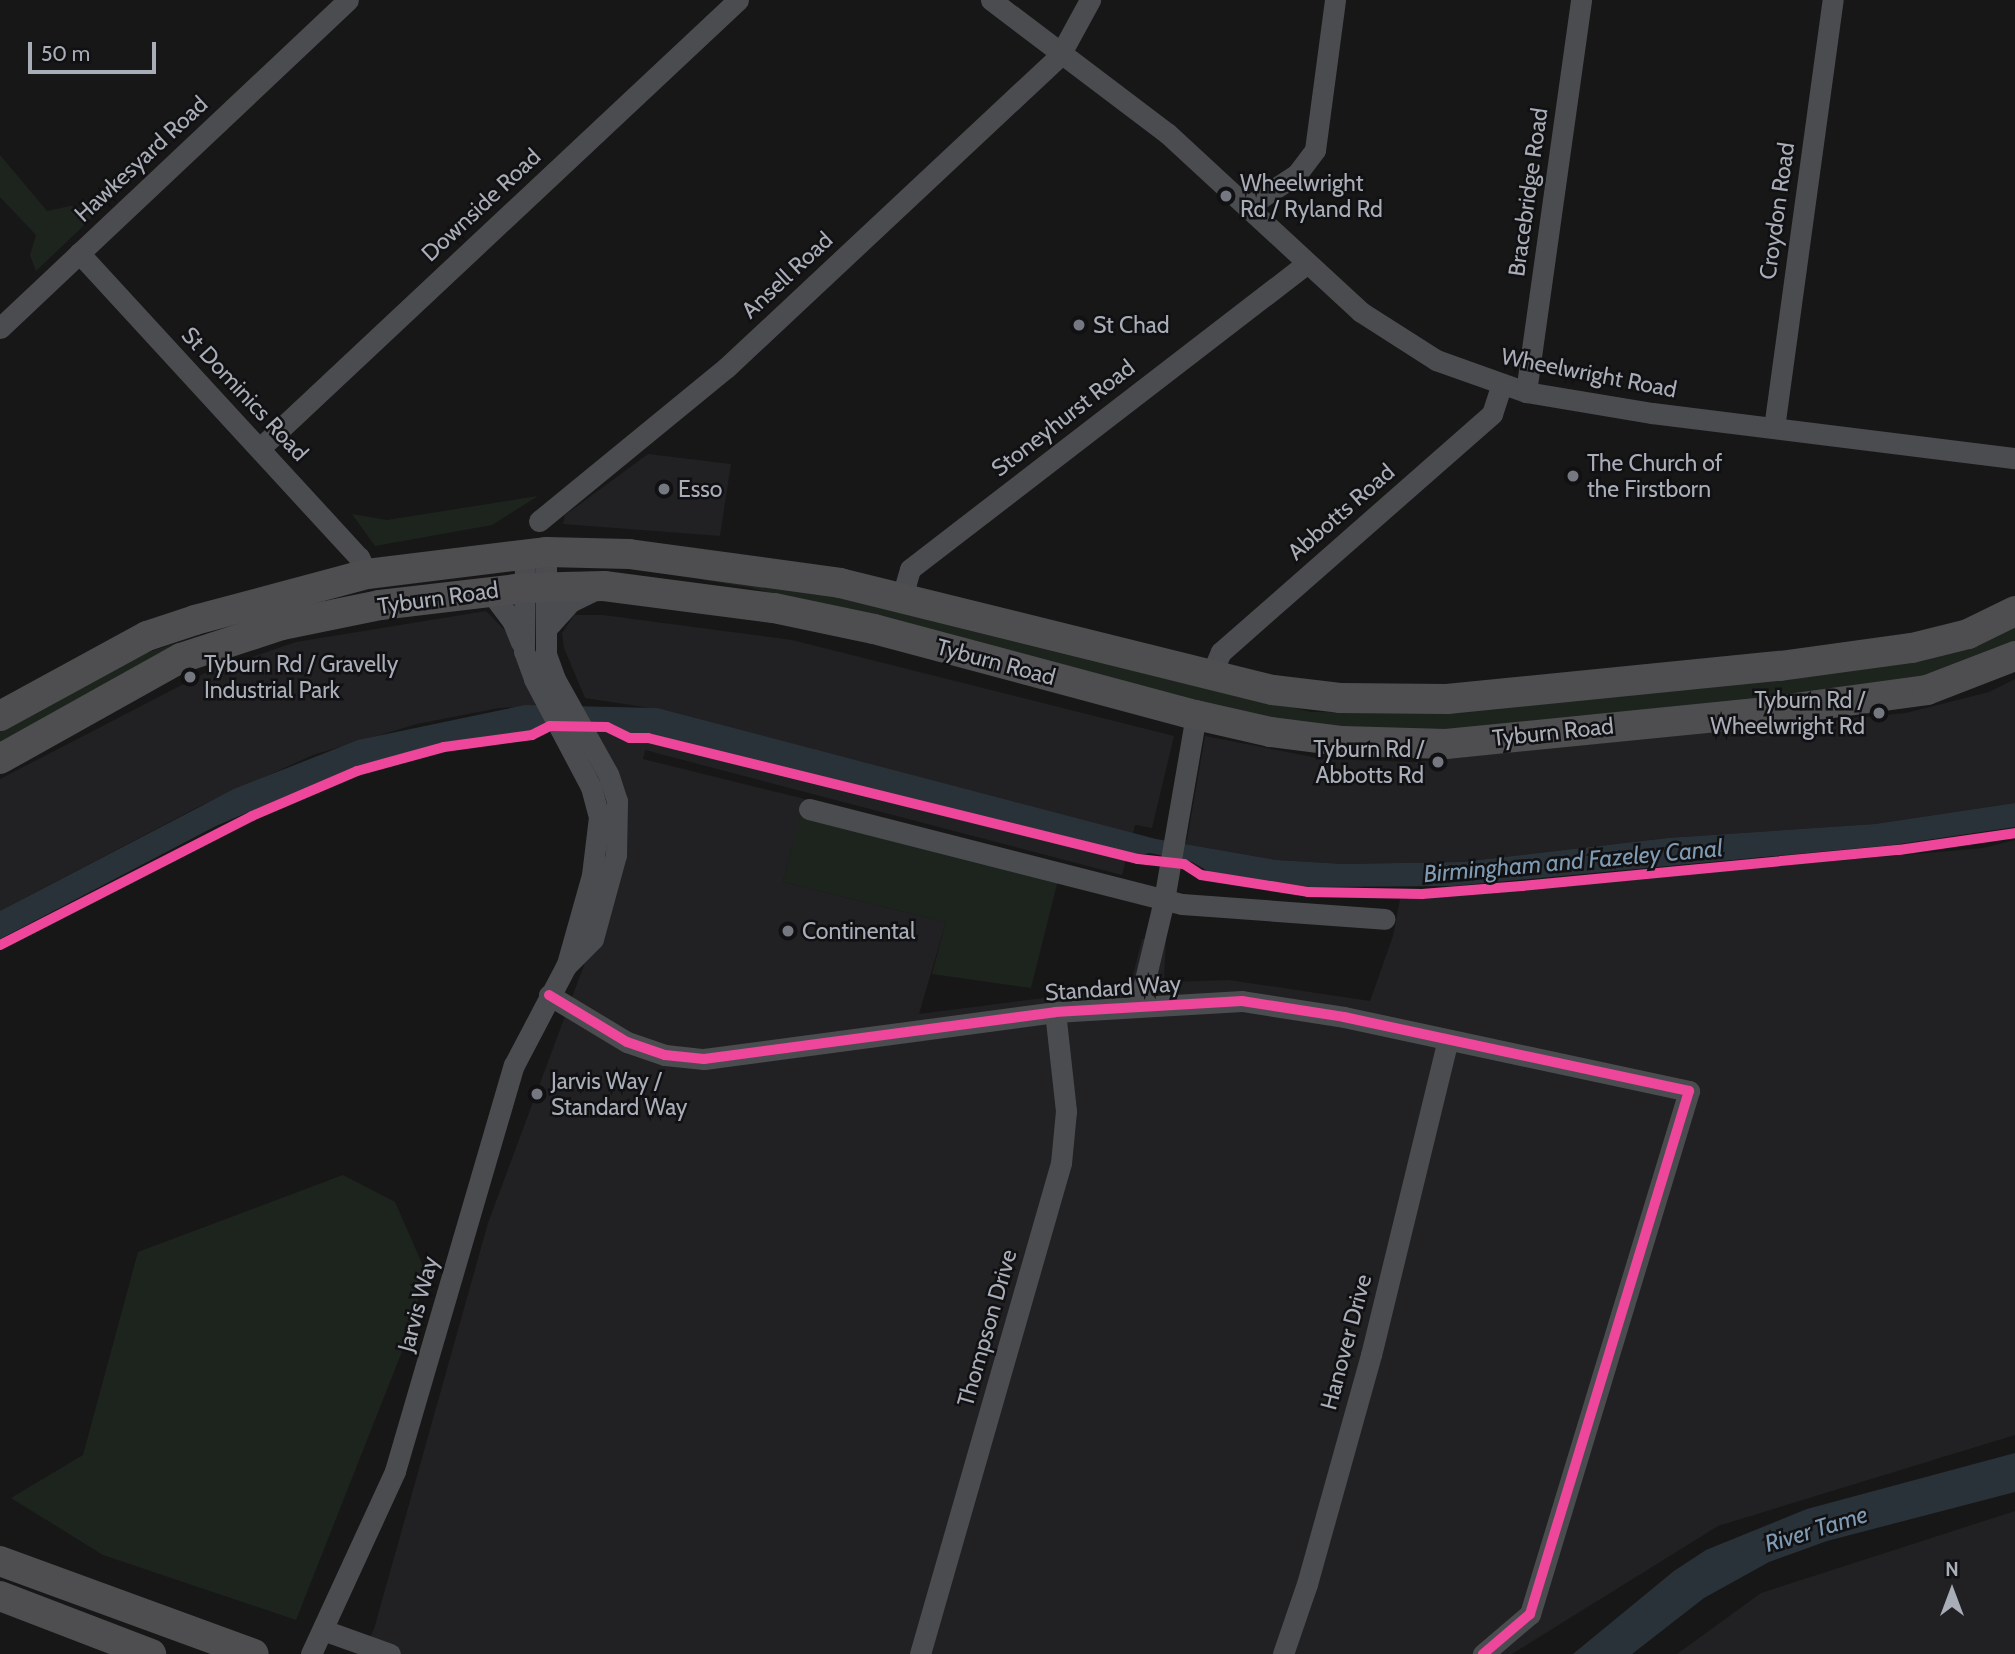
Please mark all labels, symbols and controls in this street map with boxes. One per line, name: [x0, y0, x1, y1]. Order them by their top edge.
scale bar: [32, 28, 159, 72]
text: 50 m: [41, 41, 90, 66]
street label: Hawkesyard Road: [69, 90, 213, 228]
street label: Bracebridge Road: [1503, 106, 1553, 278]
street label: Croydon Road: [1754, 141, 1800, 281]
street label: Downside Road: [416, 143, 546, 267]
place label: Wheelwright Rd / Ryland Rd: [1240, 169, 1383, 223]
marker: Wheelwright Rd / Ryland Rd: [1218, 188, 1234, 204]
street label: Ansell Road: [736, 226, 838, 324]
place label: St Chad: [1093, 311, 1169, 339]
marker: St Chad: [1071, 317, 1087, 333]
street label: St Dominics Road: [176, 321, 314, 467]
street label: Wheelwright Road: [1499, 342, 1679, 404]
street label: Stoneyhurst Road: [986, 354, 1140, 482]
place label: The Church of the Firstborn: [1587, 449, 1722, 503]
street label: Abbotts Road: [1282, 458, 1400, 566]
marker: The Church of the Firstborn: [1565, 468, 1581, 484]
place label: Esso: [678, 475, 722, 503]
marker: Esso: [656, 481, 672, 497]
street label: Tyburn Road: [376, 576, 500, 620]
street label: Tyburn Road: [934, 633, 1058, 691]
place label: Tyburn Rd / Gravelly Industrial Park: [204, 650, 398, 704]
marker: Tyburn Rd / Gravelly Industrial Park: [182, 669, 198, 685]
place label: Tyburn Rd / Wheelwright Rd: [1710, 686, 1865, 740]
marker: Tyburn Rd / Wheelwright Rd: [1871, 705, 1887, 721]
street label: Tyburn Road: [1491, 712, 1615, 752]
place label: Tyburn Rd / Abbotts Rd: [1313, 735, 1424, 789]
marker: Tyburn Rd / Abbotts Rd: [1430, 754, 1446, 770]
water label: Birmingham and Fazeley Canal: [1422, 834, 1724, 888]
place label: Continental: [802, 917, 915, 945]
marker: Continental: [780, 923, 796, 939]
street label: Standard Way: [1044, 969, 1182, 1007]
place label: Jarvis Way / Standard Way: [551, 1067, 687, 1121]
marker: Jarvis Way / Standard Way: [529, 1086, 545, 1102]
street label: Thompson Drive: [951, 1246, 1023, 1410]
street label: Jarvis Way: [392, 1253, 444, 1355]
street label: Hanover Drive: [1315, 1271, 1377, 1413]
water label: River Tame: [1761, 1500, 1871, 1558]
north arrow: [1917, 1556, 1987, 1626]
text: N: [1945, 1558, 1959, 1581]

